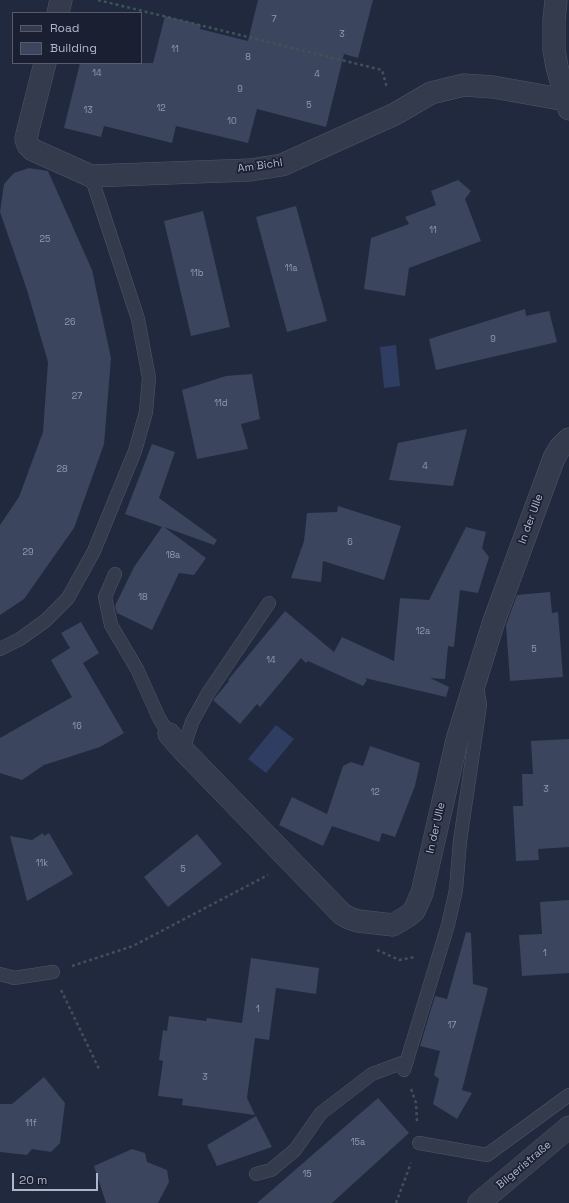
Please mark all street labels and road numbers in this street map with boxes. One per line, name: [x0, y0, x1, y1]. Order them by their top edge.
street label: Am Bichl: [237, 156, 283, 176]
street label: In der Ulle: [516, 492, 546, 546]
street label: In der Ulle: [424, 801, 448, 855]
street label: Bilgeristraße: [494, 1138, 554, 1192]

